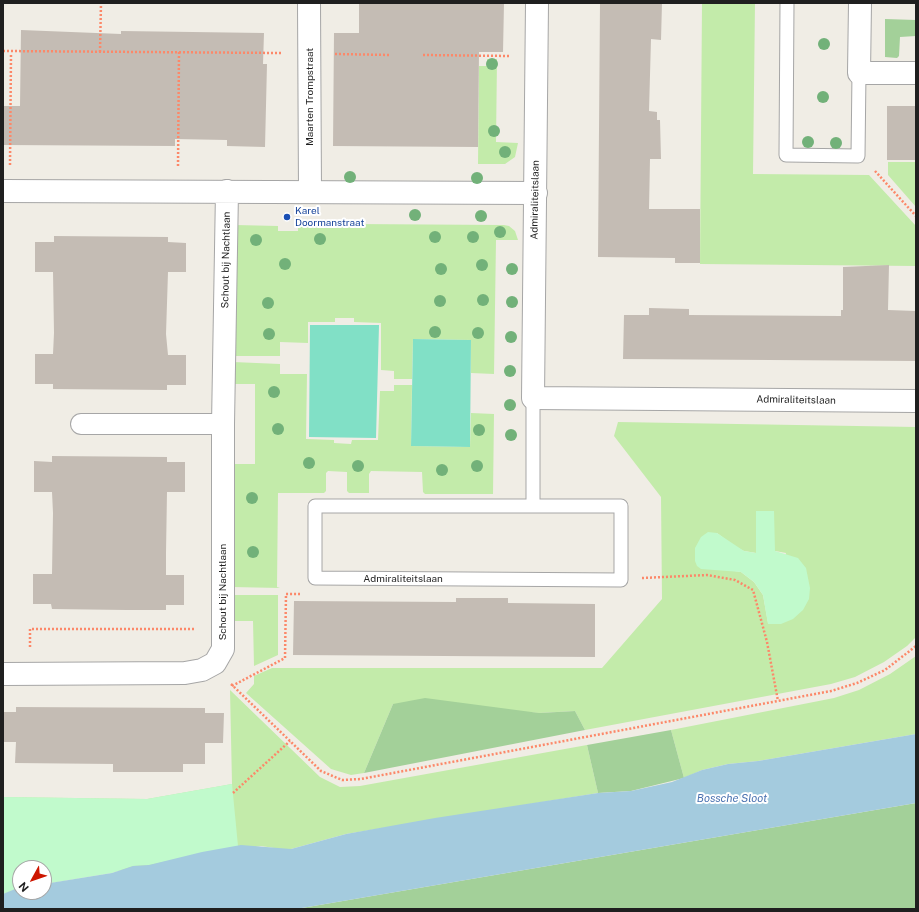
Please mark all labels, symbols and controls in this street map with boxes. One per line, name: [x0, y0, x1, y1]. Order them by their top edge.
street label: Maarten Trompstraat: [304, 48, 316, 146]
street label: Admiraliteitslaan: [528, 160, 542, 240]
place label: Karel Doormanstraat: [295, 205, 364, 228]
street label: Schout bij Nachtlaan: [219, 212, 233, 308]
marker: Karel Doormanstraat: [282, 212, 292, 222]
street label: Admiraliteitslaan: [756, 393, 836, 407]
street label: Schout bij Nachtlaan: [217, 544, 229, 640]
street label: Admiraliteitslaan: [363, 573, 443, 585]
water label: Bossche Sloot: [697, 792, 767, 806]
north arrow: [12, 860, 52, 900]
text: N: [16, 880, 31, 894]

